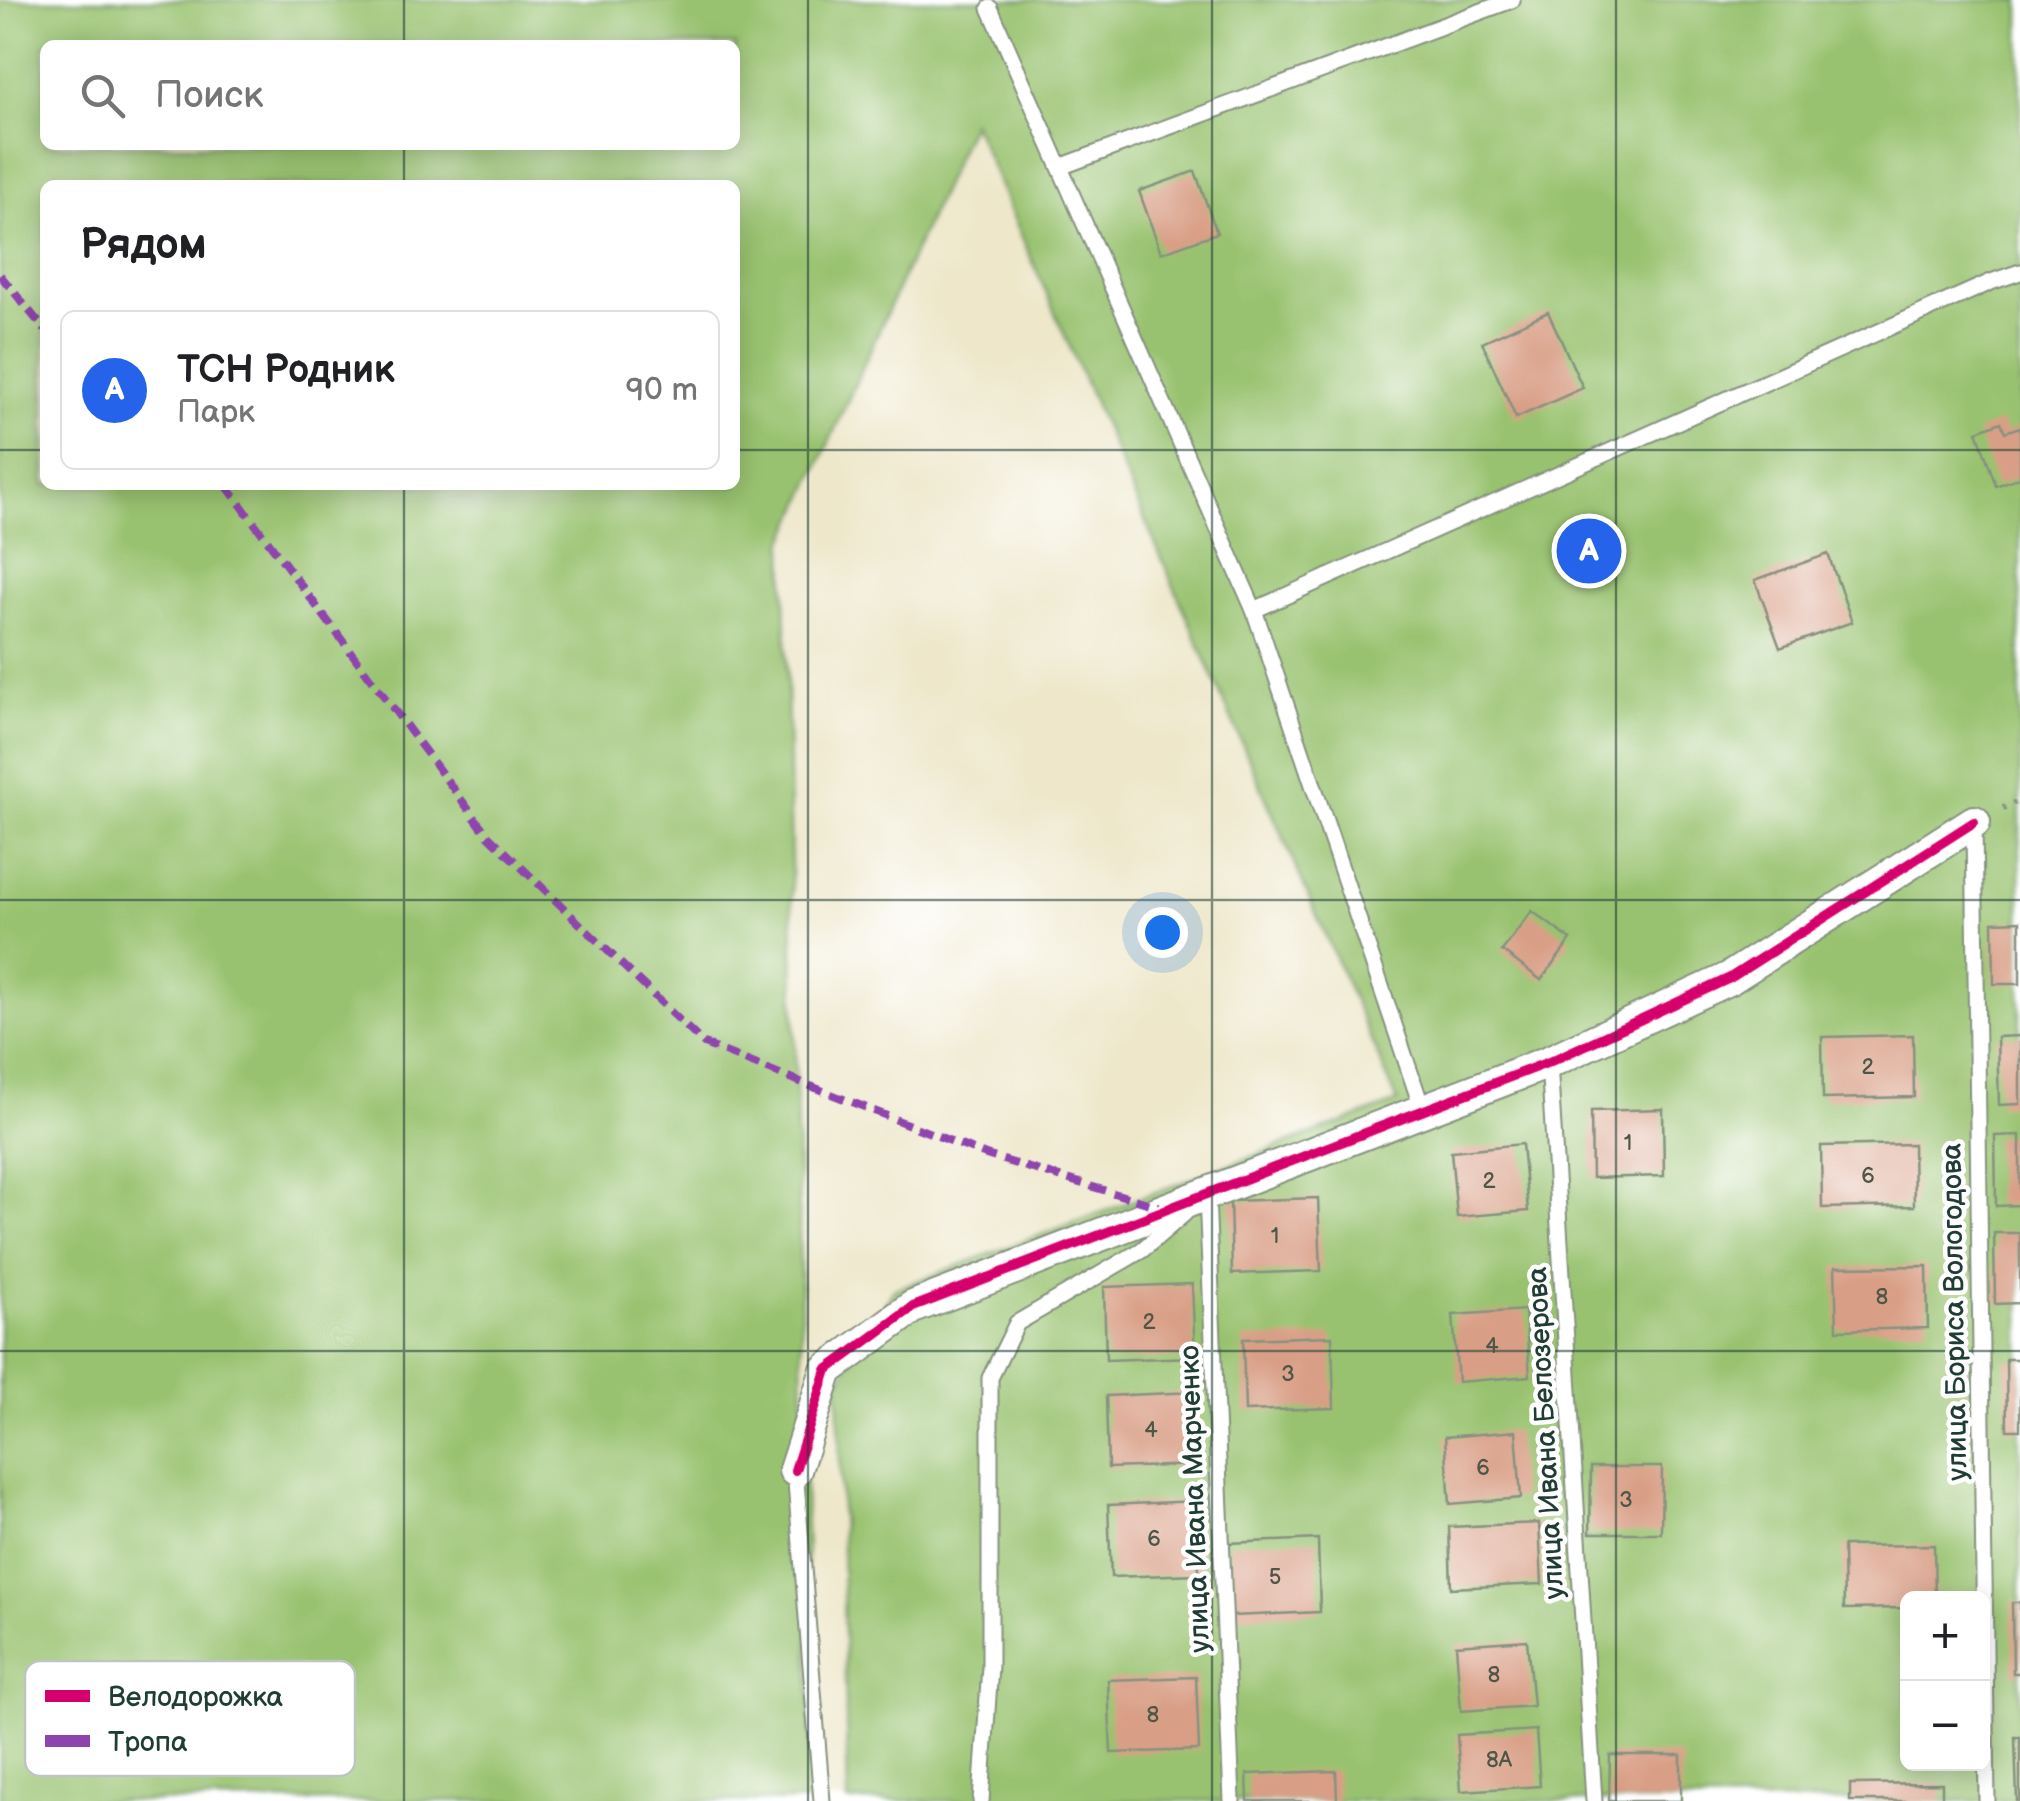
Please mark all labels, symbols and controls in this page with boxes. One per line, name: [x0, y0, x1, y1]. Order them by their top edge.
search box: [40, 40, 740, 150]
icon: search: [75, 68, 130, 123]
text: Поиск: [155, 73, 263, 118]
text: Рядом: [80, 220, 207, 271]
text: ТСН Родник: [177, 348, 395, 393]
text: A: [105, 371, 124, 410]
text: 90 m: [626, 371, 698, 410]
text: Парк: [177, 393, 255, 432]
pin: A: [1556, 514, 1622, 588]
your location: [1137, 907, 1188, 958]
house number: 2: [1862, 1054, 1875, 1081]
house number: 1: [1624, 1130, 1632, 1157]
street label: улица Бориса Вологодова: [1936, 1142, 1974, 1481]
house number: 6: [1861, 1163, 1875, 1190]
house number: 2: [1483, 1168, 1496, 1195]
house number: 1: [1271, 1223, 1279, 1250]
street label: улица Ивана Белозерова: [1521, 1266, 1571, 1600]
house number: 8: [1876, 1284, 1888, 1311]
house number: 2: [1143, 1309, 1156, 1336]
house number: 4: [1485, 1333, 1499, 1360]
street label: улица Ивана Марченко: [1173, 1345, 1217, 1653]
house number: 3: [1281, 1361, 1295, 1388]
house number: 4: [1144, 1417, 1158, 1444]
house number: 6: [1476, 1455, 1490, 1482]
house number: 3: [1619, 1487, 1633, 1514]
house number: 6: [1147, 1526, 1161, 1553]
house number: 5: [1269, 1564, 1281, 1591]
map controls: [1900, 1591, 1990, 1771]
button: +: [1900, 1591, 1990, 1681]
legend: [25, 1661, 355, 1776]
house number: 8: [1488, 1662, 1500, 1689]
text: Велодорожка: [108, 1681, 284, 1714]
button: −: [1900, 1681, 1990, 1771]
house number: 8: [1147, 1702, 1159, 1729]
text: Тропа: [108, 1726, 188, 1759]
house number: 8А: [1486, 1747, 1513, 1774]

